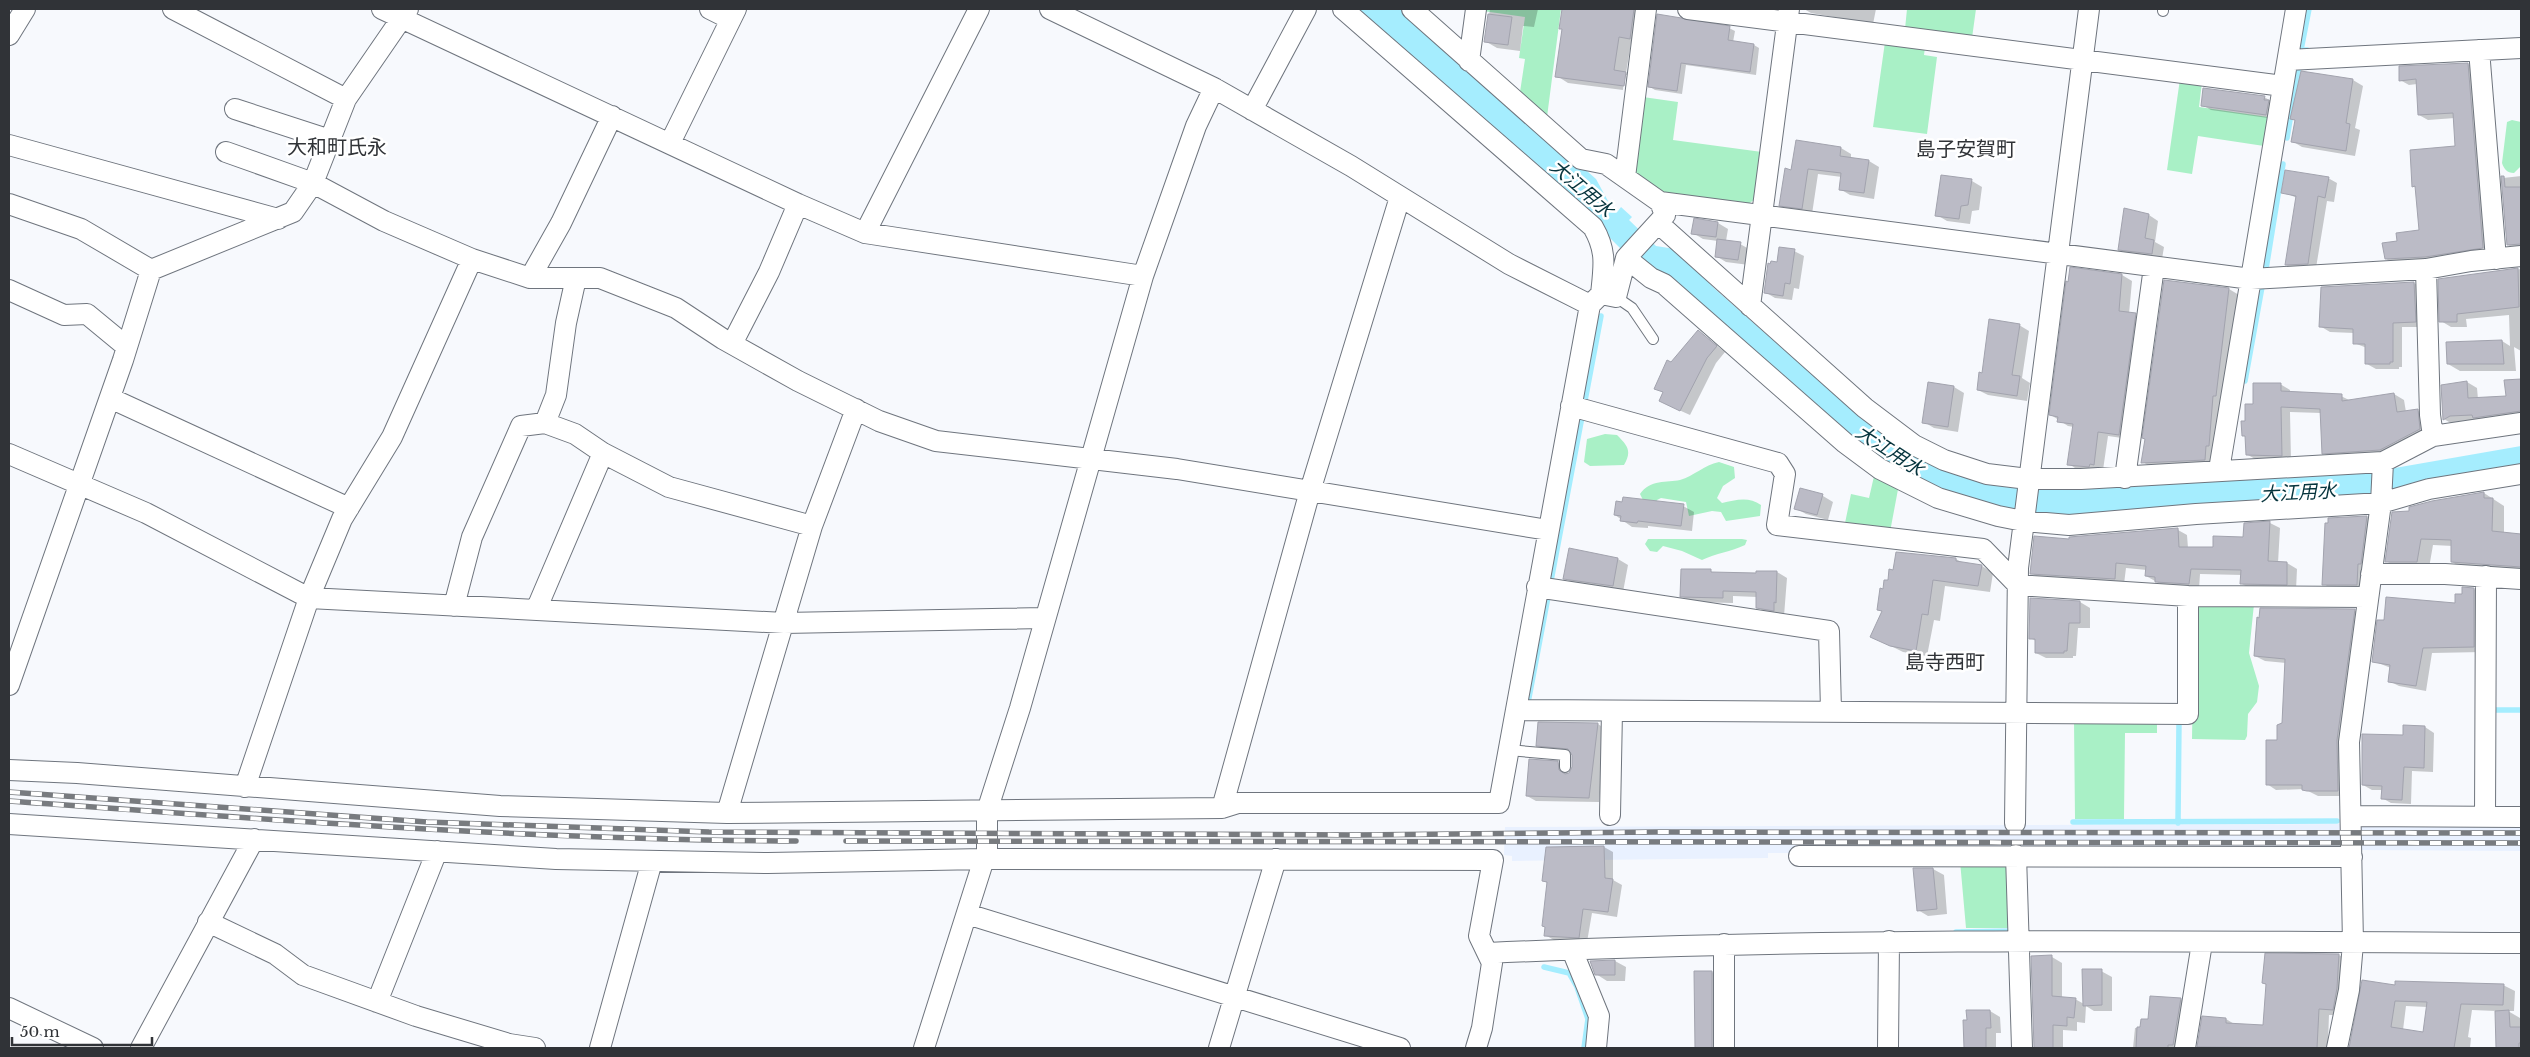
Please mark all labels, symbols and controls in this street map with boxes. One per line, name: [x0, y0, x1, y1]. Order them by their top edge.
district label: 大和町氏永: [287, 135, 387, 159]
district label: 島子安賀町: [1916, 137, 2016, 161]
water label: 大江用水: [1545, 155, 1619, 223]
water label: 大江用水: [1852, 420, 1930, 482]
water label: 大江用水: [2259, 479, 2339, 506]
district label: 島寺西町: [1905, 650, 1985, 674]
scale bar: [12, 1014, 152, 1046]
text: 50 m: [20, 1022, 60, 1041]

